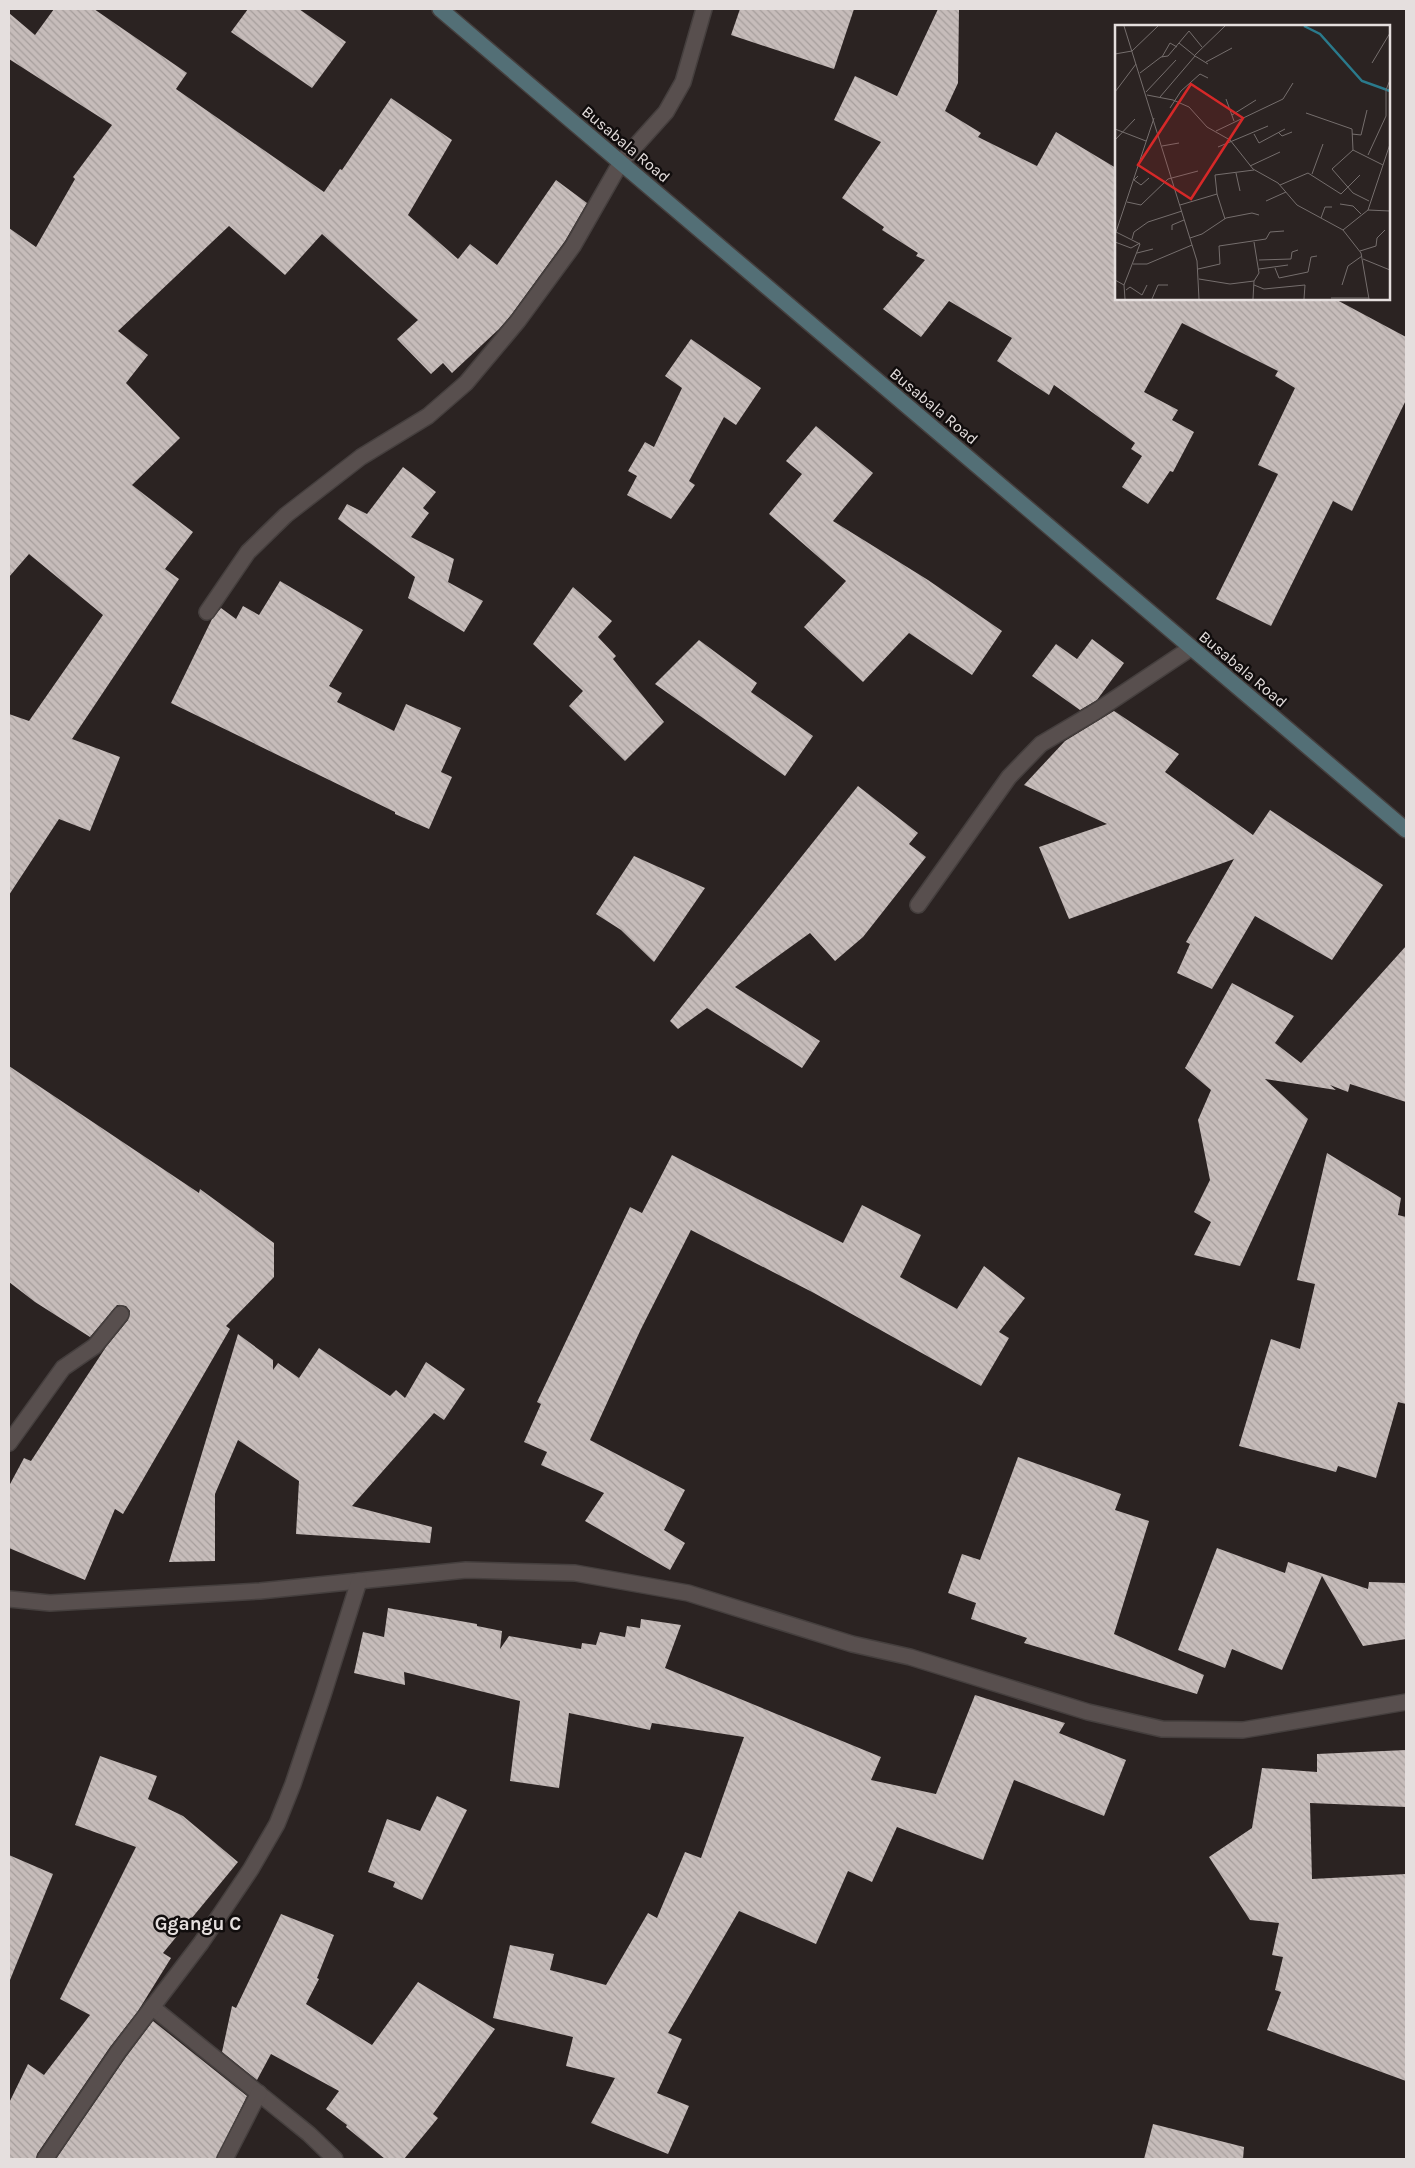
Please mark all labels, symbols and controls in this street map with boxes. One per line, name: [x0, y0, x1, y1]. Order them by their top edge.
inset map: [1115, 25, 1390, 300]
street label: Busabala Road: [578, 102, 674, 186]
street label: Busabala Road: [886, 364, 982, 448]
street label: Busabala Road: [1195, 627, 1291, 711]
district label: Ggangu C: [155, 1913, 241, 1935]

